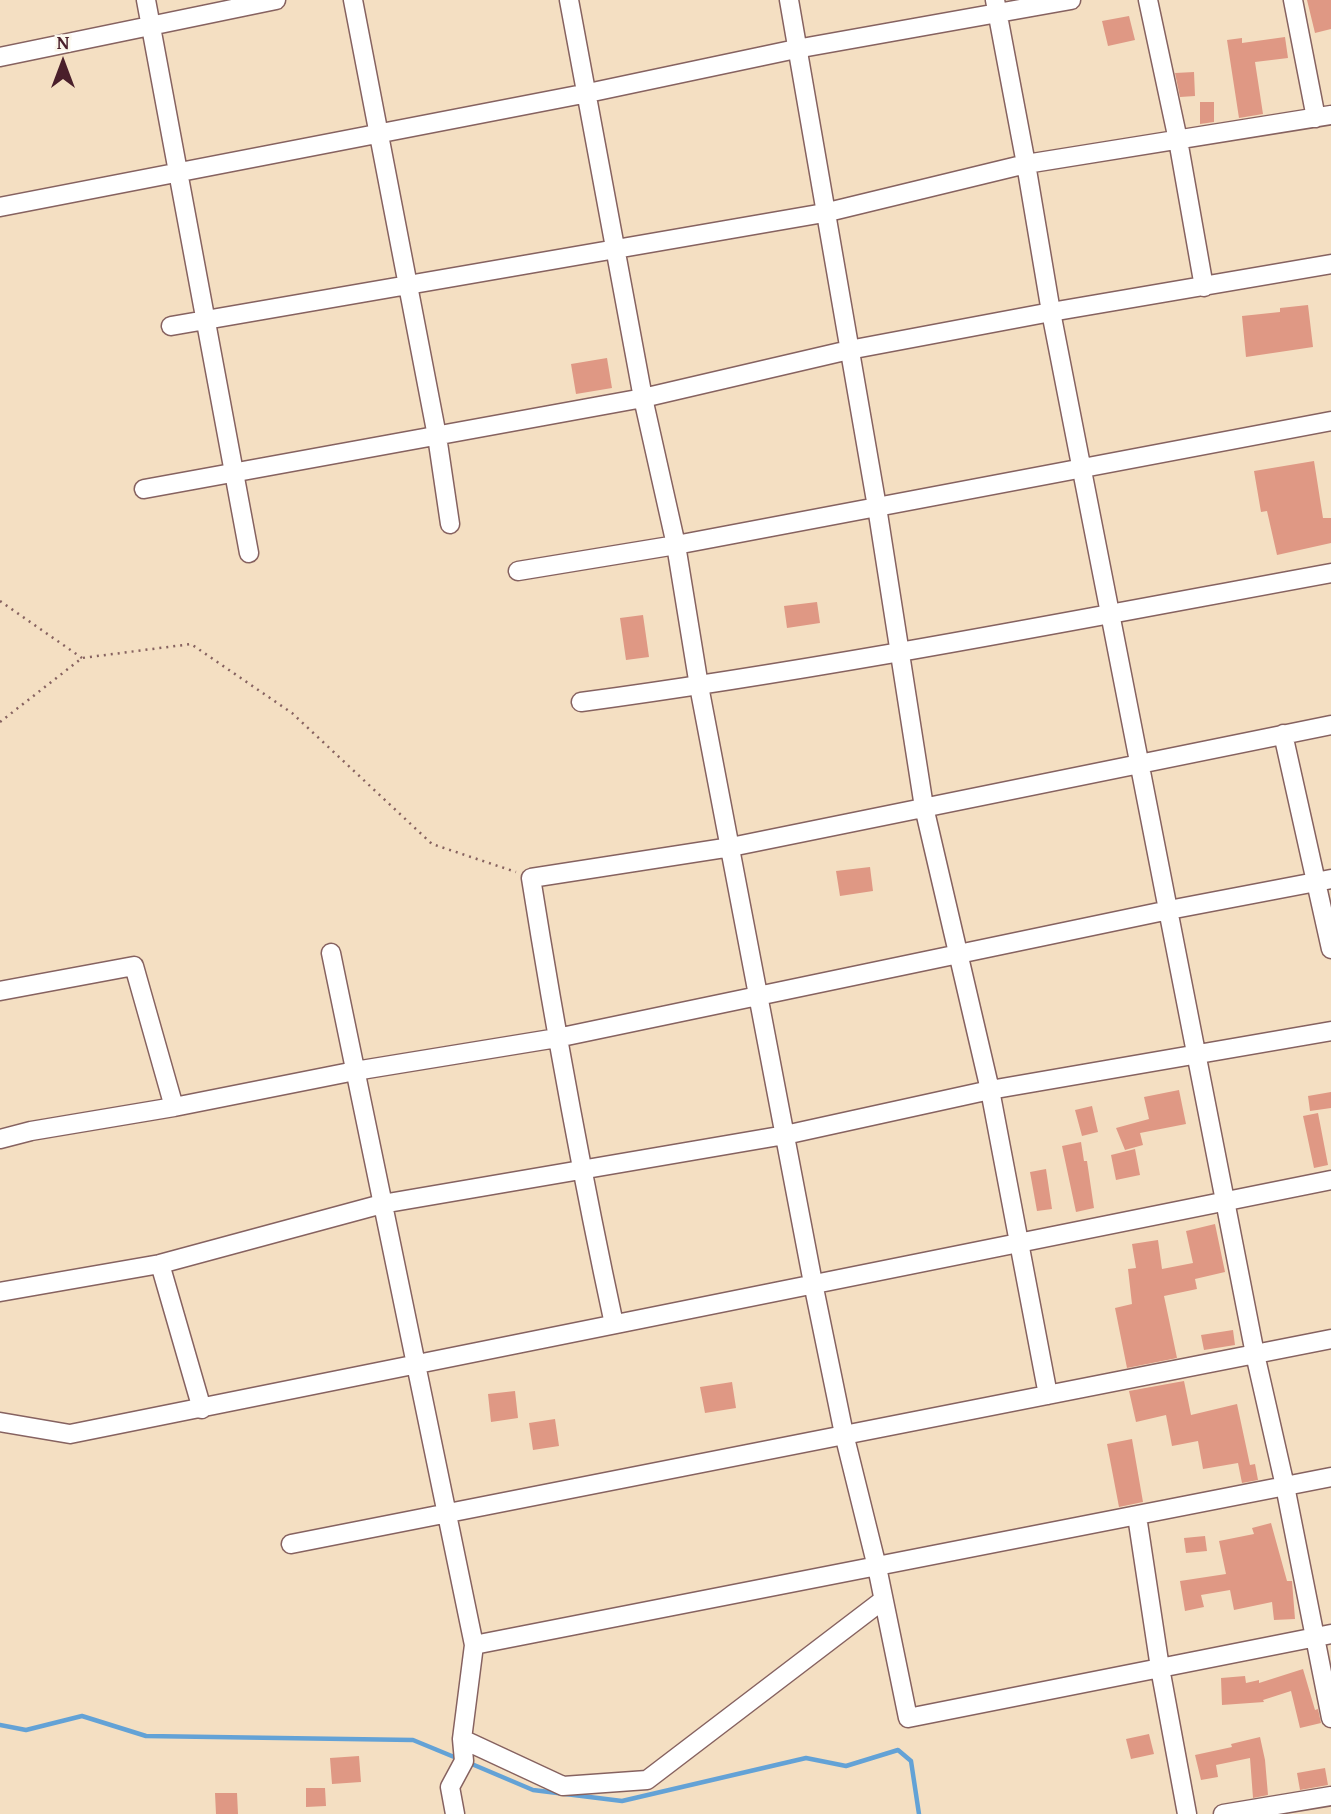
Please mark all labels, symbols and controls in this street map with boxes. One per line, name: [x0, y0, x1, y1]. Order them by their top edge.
north arrow: [28, 28, 98, 98]
text: N: [57, 28, 69, 56]

